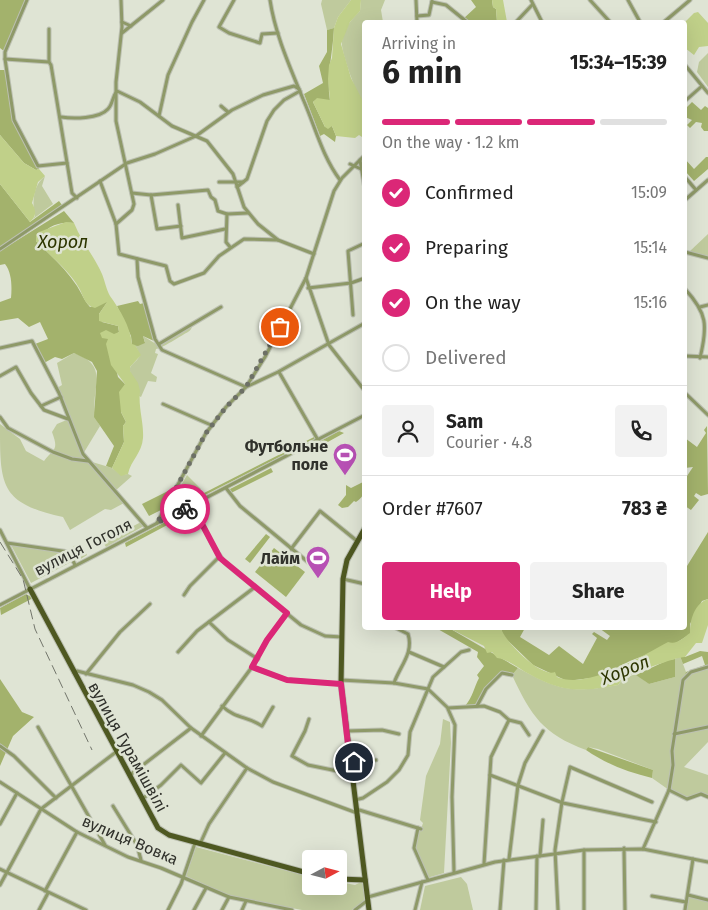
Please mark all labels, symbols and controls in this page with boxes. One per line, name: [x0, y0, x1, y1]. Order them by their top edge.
text: Arriving in: [382, 34, 456, 53]
text: 15:34–15:39: [570, 51, 667, 74]
text: 6 min: [382, 53, 462, 91]
text: On the way · 1.2 km: [382, 133, 520, 152]
icon: check: [382, 179, 410, 207]
text: Confirmed: [425, 181, 514, 204]
text: 15:09: [631, 183, 667, 202]
water label: Хорол: [37, 231, 88, 253]
icon: check: [382, 234, 410, 262]
text: Preparing: [425, 236, 508, 259]
text: 15:14: [633, 238, 667, 257]
icon: check: [382, 289, 410, 317]
text: On the way: [425, 291, 521, 314]
text: 15:16: [633, 293, 667, 312]
pin: [259, 306, 301, 348]
icon: bag: [266, 313, 294, 341]
text: Delivered: [425, 346, 507, 369]
button: person: [382, 405, 434, 457]
button: phone: [615, 405, 667, 457]
text: Sam: [446, 410, 483, 433]
text: Courier · 4.8: [446, 433, 532, 452]
place label: Футбольне поле: [245, 437, 328, 474]
sports icon: Футбольне поле: [332, 442, 358, 476]
courier: [160, 484, 210, 534]
icon: bike: [171, 495, 199, 523]
text: Order #7607: [382, 497, 483, 520]
text: 783 ₴: [622, 497, 667, 520]
street label: вулиця Гоголя: [31, 514, 135, 580]
sports icon: Лайм: [305, 545, 331, 579]
place label: Лайм: [261, 549, 300, 568]
button: Help: [382, 562, 520, 620]
button: Share: [530, 562, 667, 620]
water label: Хорол: [596, 650, 653, 690]
street label: вулиця Гурамішвілі: [84, 679, 172, 815]
pin: [333, 741, 375, 783]
icon: home: [340, 748, 368, 776]
street label: вулиця Вовка: [79, 811, 181, 869]
north arrow: [302, 850, 348, 895]
map controls: [302, 850, 347, 895]

